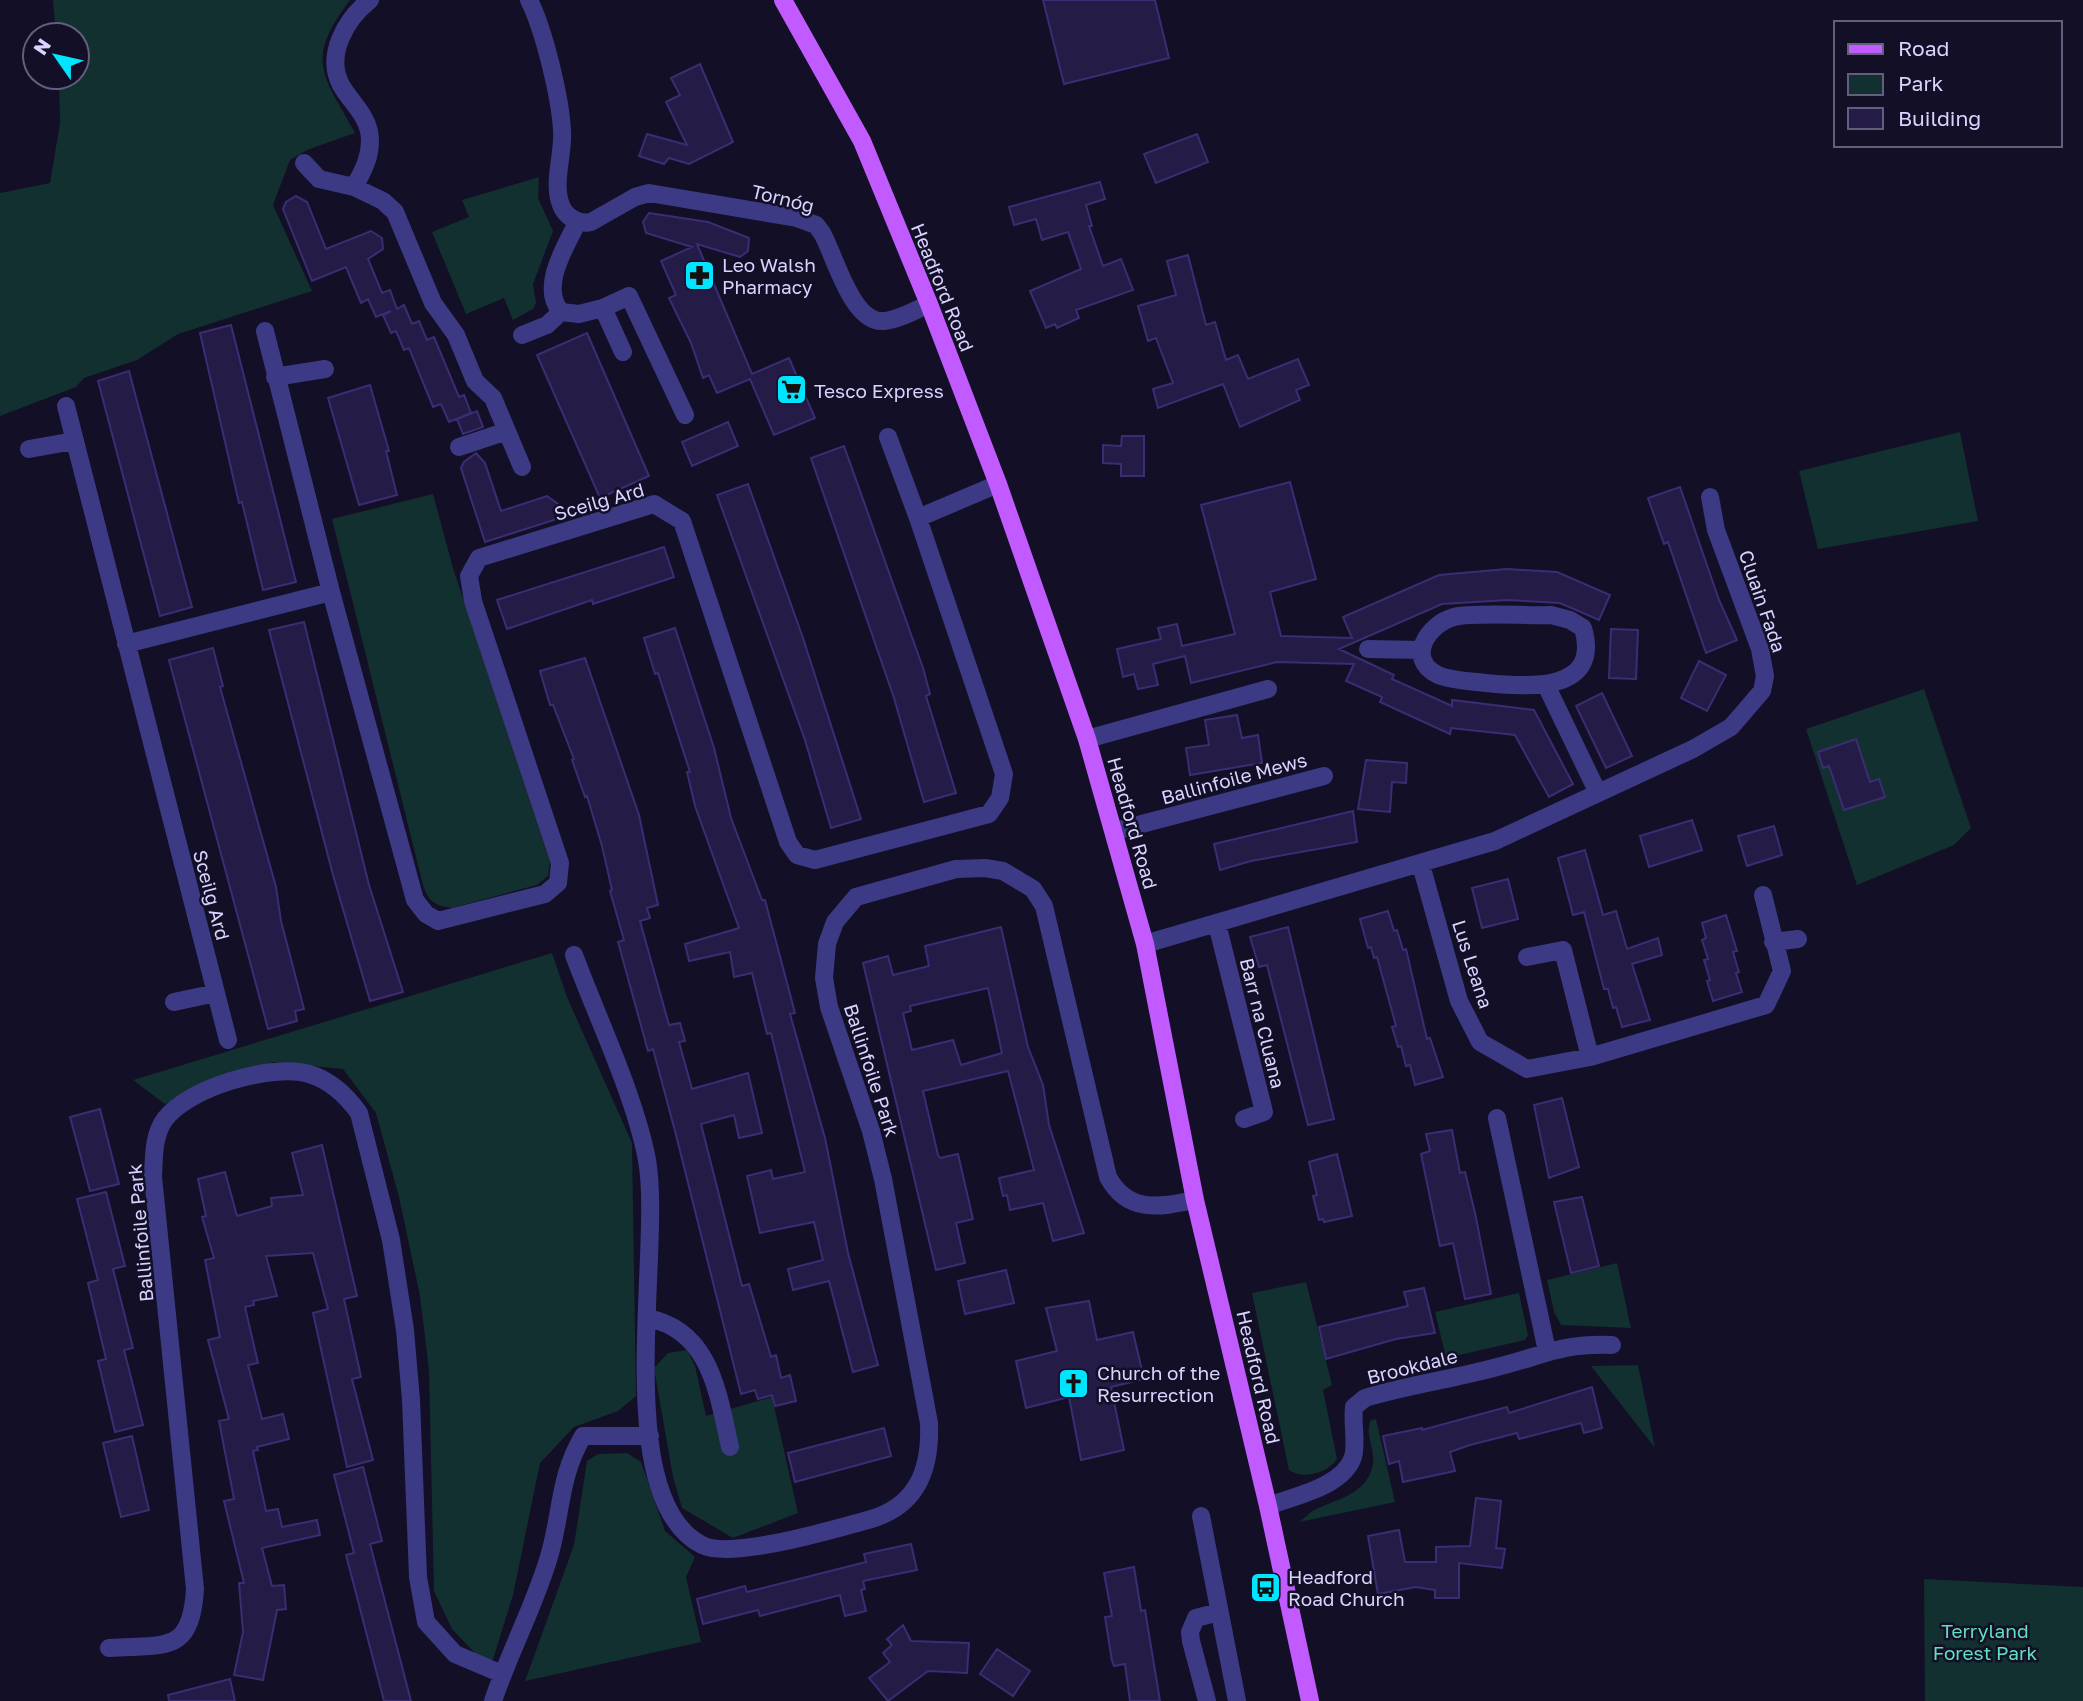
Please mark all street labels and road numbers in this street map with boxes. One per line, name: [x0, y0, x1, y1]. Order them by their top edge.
street label: Tornóg: [749, 179, 817, 217]
street label: Headford Road: [907, 220, 979, 354]
street label: Sceilg Ard: [551, 477, 647, 525]
street label: Cluain Fada: [1735, 547, 1791, 655]
street label: Ballinfoile Mews: [1159, 747, 1309, 809]
street label: Headford Road: [1103, 754, 1163, 892]
street label: Sceilg Ard: [189, 847, 235, 943]
street label: Lus Leana: [1448, 917, 1498, 1011]
street label: Barr na Cluana: [1236, 955, 1290, 1091]
street label: Ballinfoile Park: [840, 1001, 904, 1140]
street label: Ballinfoile Park: [122, 1163, 157, 1303]
street label: Headford Road: [1232, 1308, 1286, 1446]
street label: Brookdale: [1364, 1344, 1460, 1388]

